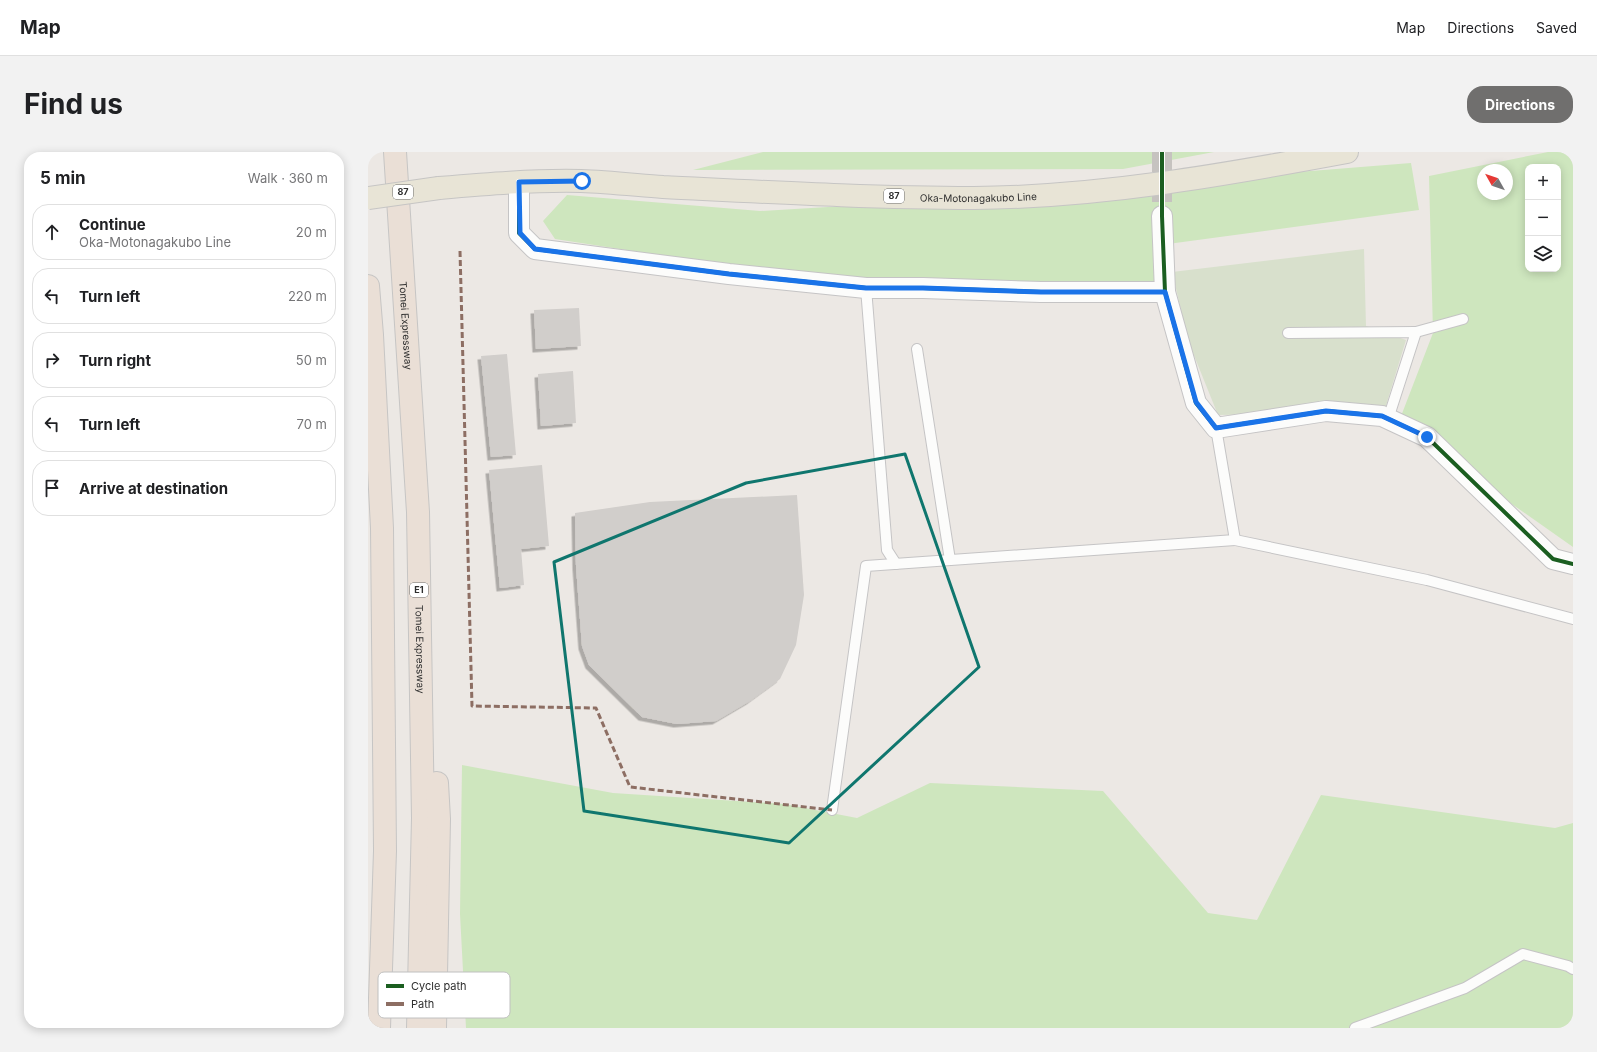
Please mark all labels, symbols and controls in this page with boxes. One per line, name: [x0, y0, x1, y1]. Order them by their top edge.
text: Map: [20, 16, 61, 39]
text: Map: [1396, 19, 1425, 36]
text: Directions: [1447, 19, 1514, 36]
text: Saved: [1536, 19, 1577, 36]
button: Directions: [1467, 86, 1573, 123]
text: Find us: [24, 87, 123, 121]
north arrow: [1477, 164, 1513, 200]
map controls: [1525, 164, 1561, 272]
button: +: [1525, 164, 1561, 200]
text: 5 min: [40, 168, 86, 188]
text: Walk · 360 m: [248, 170, 328, 186]
route start: [573, 172, 591, 190]
road number: 87: [393, 185, 413, 199]
road number: 87: [884, 189, 904, 203]
street label: Oka-Motonagakubo Line: [920, 190, 1037, 204]
button: −: [1525, 200, 1561, 236]
text: Continue: [79, 215, 146, 234]
icon: ahead: [41, 221, 63, 243]
text: 20 m: [296, 224, 327, 240]
text: Oka-Motonagakubo Line: [79, 234, 231, 250]
button: layers: [1525, 236, 1561, 272]
street label: Tomei Expressway: [397, 281, 415, 371]
icon: left: [41, 285, 63, 307]
text: Turn left: [79, 287, 140, 306]
text: 220 m: [288, 288, 327, 304]
icon: right: [41, 349, 63, 371]
text: Turn right: [79, 351, 151, 370]
text: 50 m: [296, 352, 327, 368]
icon: left: [41, 413, 63, 435]
text: Turn left: [79, 415, 140, 434]
text: 70 m: [297, 416, 327, 432]
route end: [1418, 428, 1436, 446]
icon: arrive: [41, 477, 63, 499]
text: Arrive at destination: [79, 479, 228, 498]
road number: E1: [410, 583, 428, 597]
street label: Tomei Expressway: [414, 605, 427, 694]
legend: [378, 972, 510, 1018]
text: Cycle path: [411, 979, 467, 993]
text: Path: [411, 997, 434, 1011]

